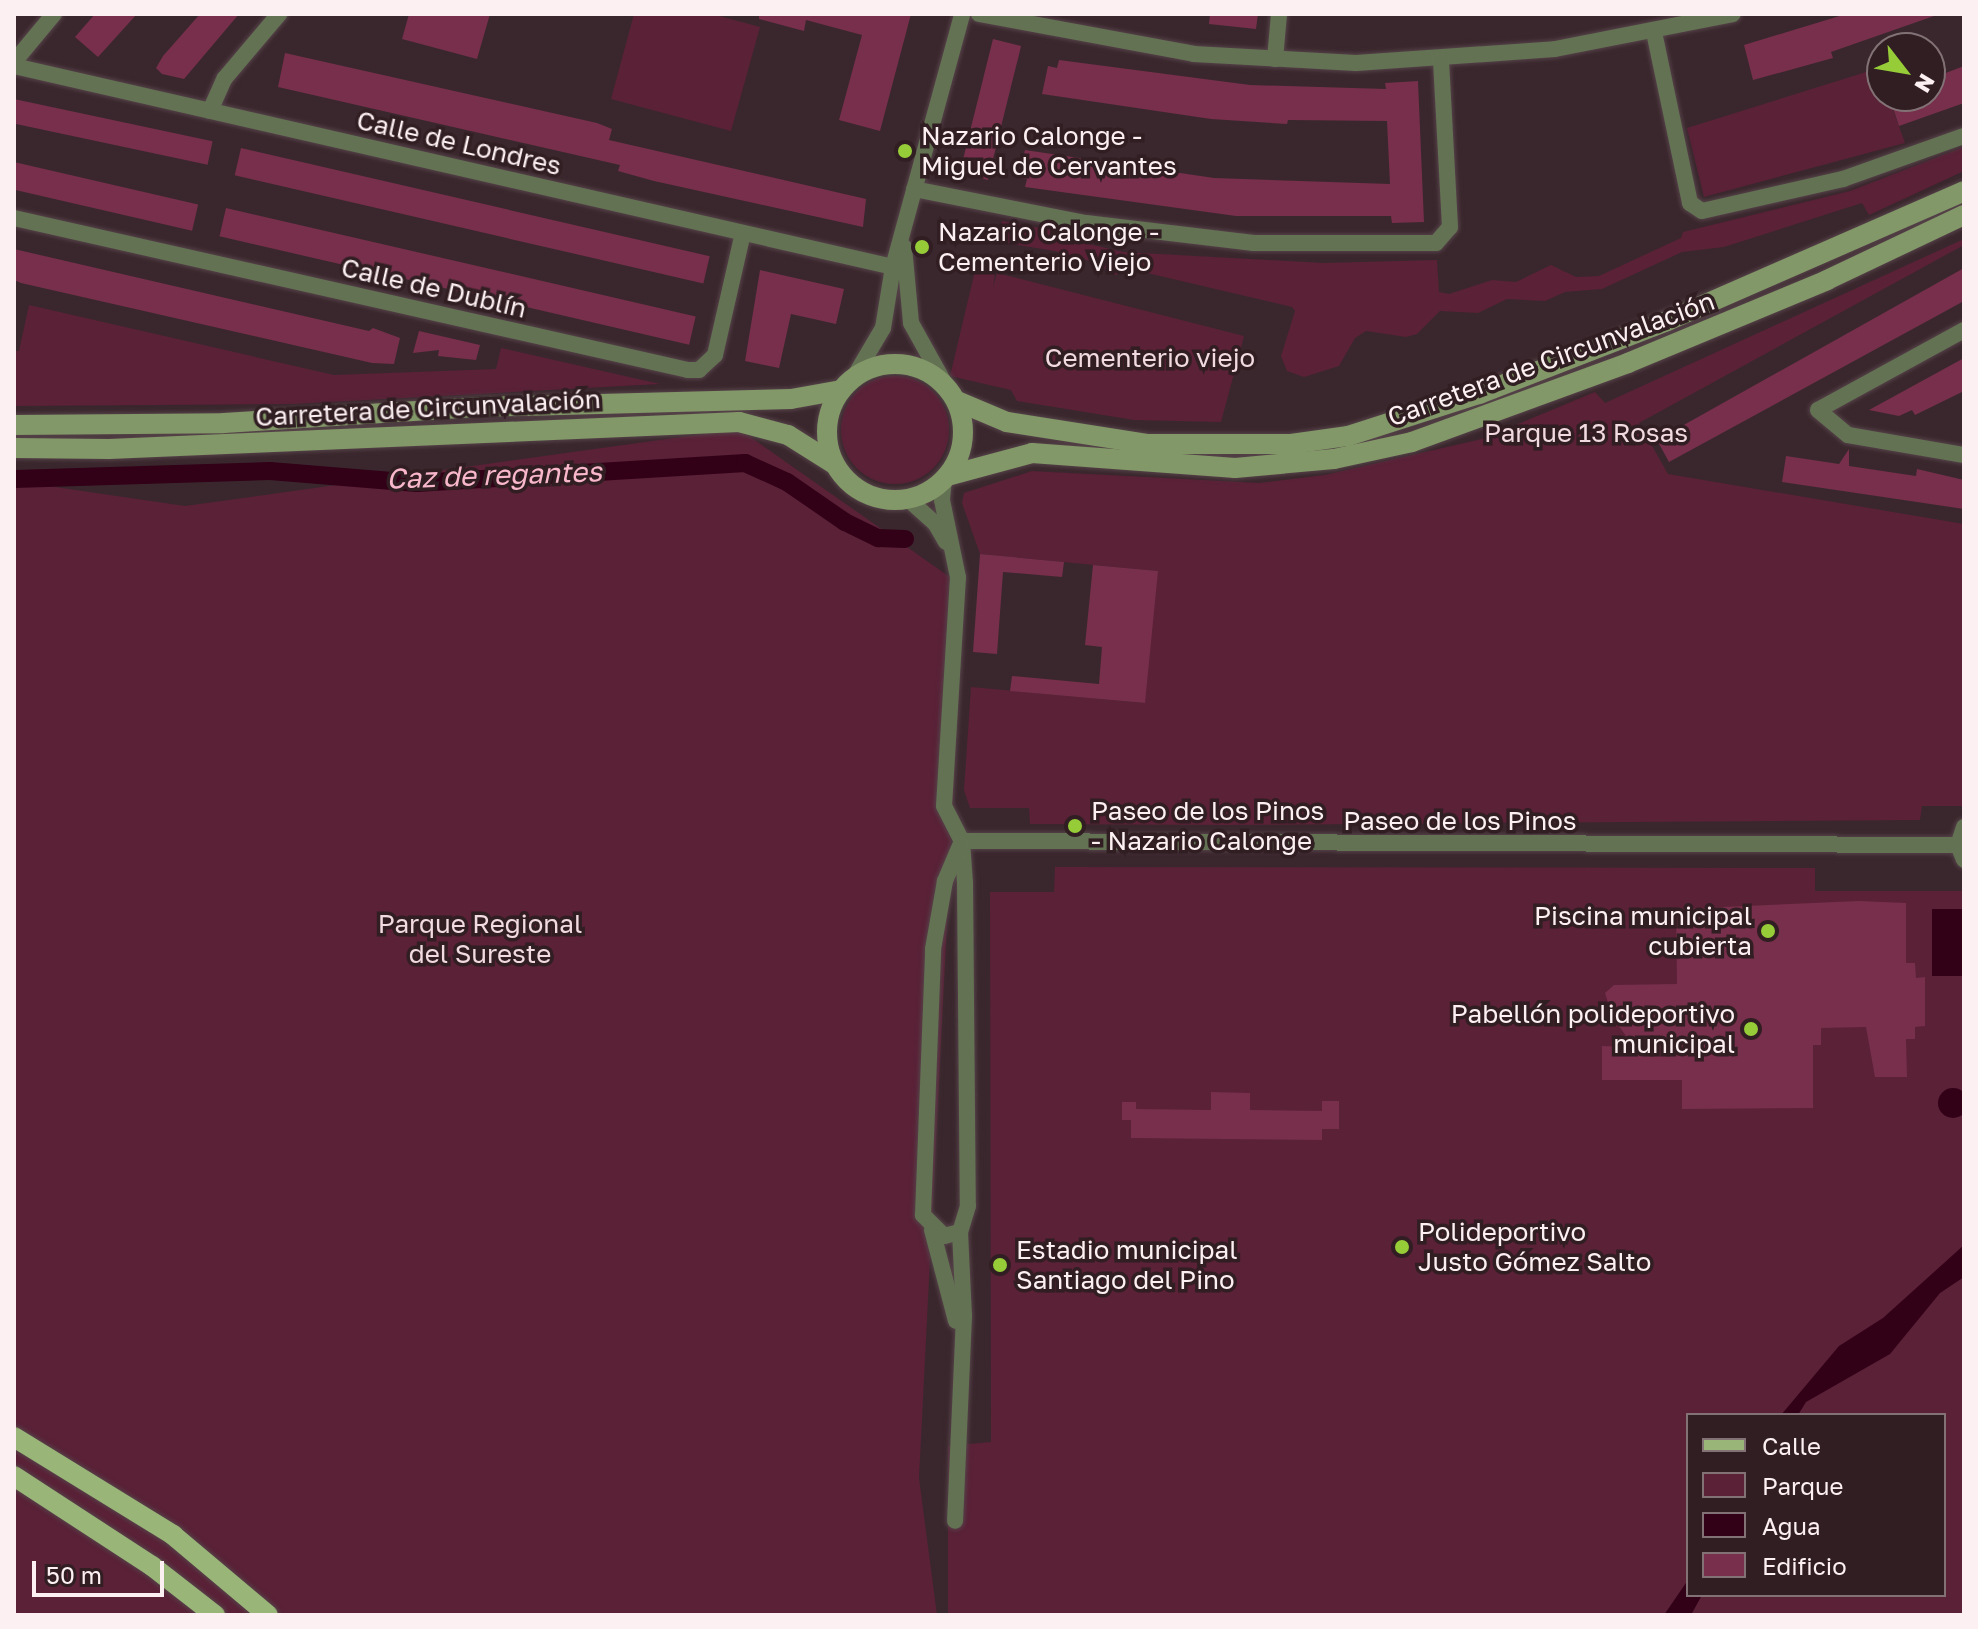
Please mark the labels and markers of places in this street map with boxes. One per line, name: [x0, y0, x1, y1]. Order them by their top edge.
place label: Nazario Calonge - Miguel de Cervantes: [921, 120, 1177, 182]
marker: Nazario Calonge - Miguel de Cervantes: [896, 142, 914, 160]
place label: Nazario Calonge - Cementerio Viejo: [938, 216, 1159, 278]
marker: Nazario Calonge - Cementerio Viejo: [913, 238, 931, 256]
place label: Paseo de los Pinos - Nazario Calonge: [1091, 795, 1324, 856]
marker: Paseo de los Pinos - Nazario Calonge: [1066, 817, 1084, 835]
place label: Piscina municipal cubierta: [1534, 900, 1752, 962]
marker: Piscina municipal cubierta: [1759, 922, 1777, 940]
place label: Pabellón polideportivo municipal: [1451, 998, 1735, 1060]
marker: Pabellón polideportivo municipal: [1742, 1020, 1760, 1038]
place label: Polideportivo Justo Gómez Salto: [1418, 1216, 1651, 1278]
place label: Estadio municipal Santiago del Pino: [1016, 1234, 1238, 1296]
marker: Polideportivo Justo Gómez Salto: [1393, 1238, 1411, 1256]
marker: Estadio municipal Santiago del Pino: [991, 1256, 1009, 1274]

